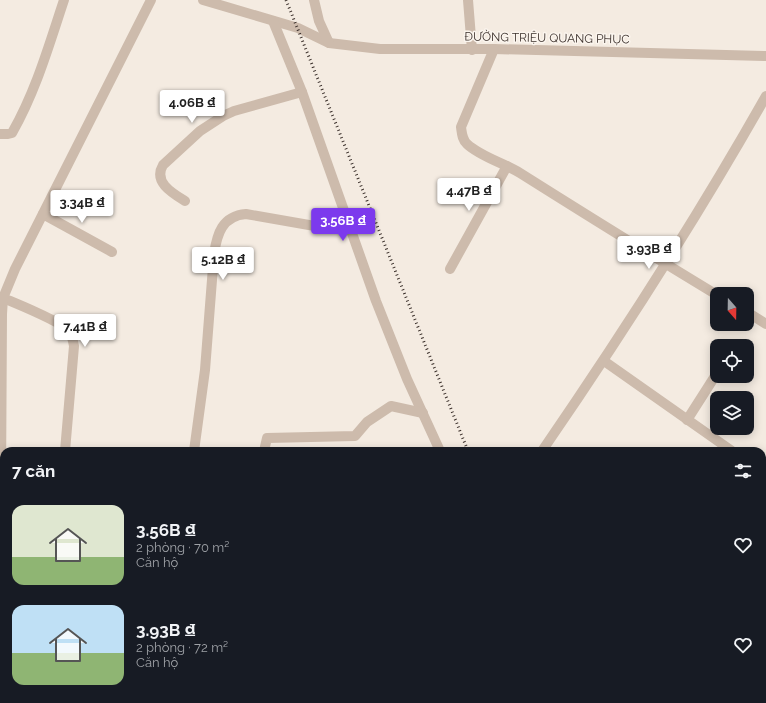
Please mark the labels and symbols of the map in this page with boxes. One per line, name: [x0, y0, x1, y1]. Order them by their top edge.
street label: ĐƯỜNG TRIỆU QUANG PHỤC: [464, 30, 630, 46]
pin: 4.06B ₫: [155, 90, 229, 124]
pin: 4.47B ₫: [432, 178, 506, 212]
pin: 3.34B ₫: [45, 190, 119, 224]
pin: 3.56B ₫: [306, 208, 380, 242]
pin: 3.93B ₫: [612, 236, 686, 270]
pin: 5.12B ₫: [186, 247, 260, 281]
north arrow: [710, 287, 754, 331]
pin: 7.41B ₫: [48, 314, 122, 348]

